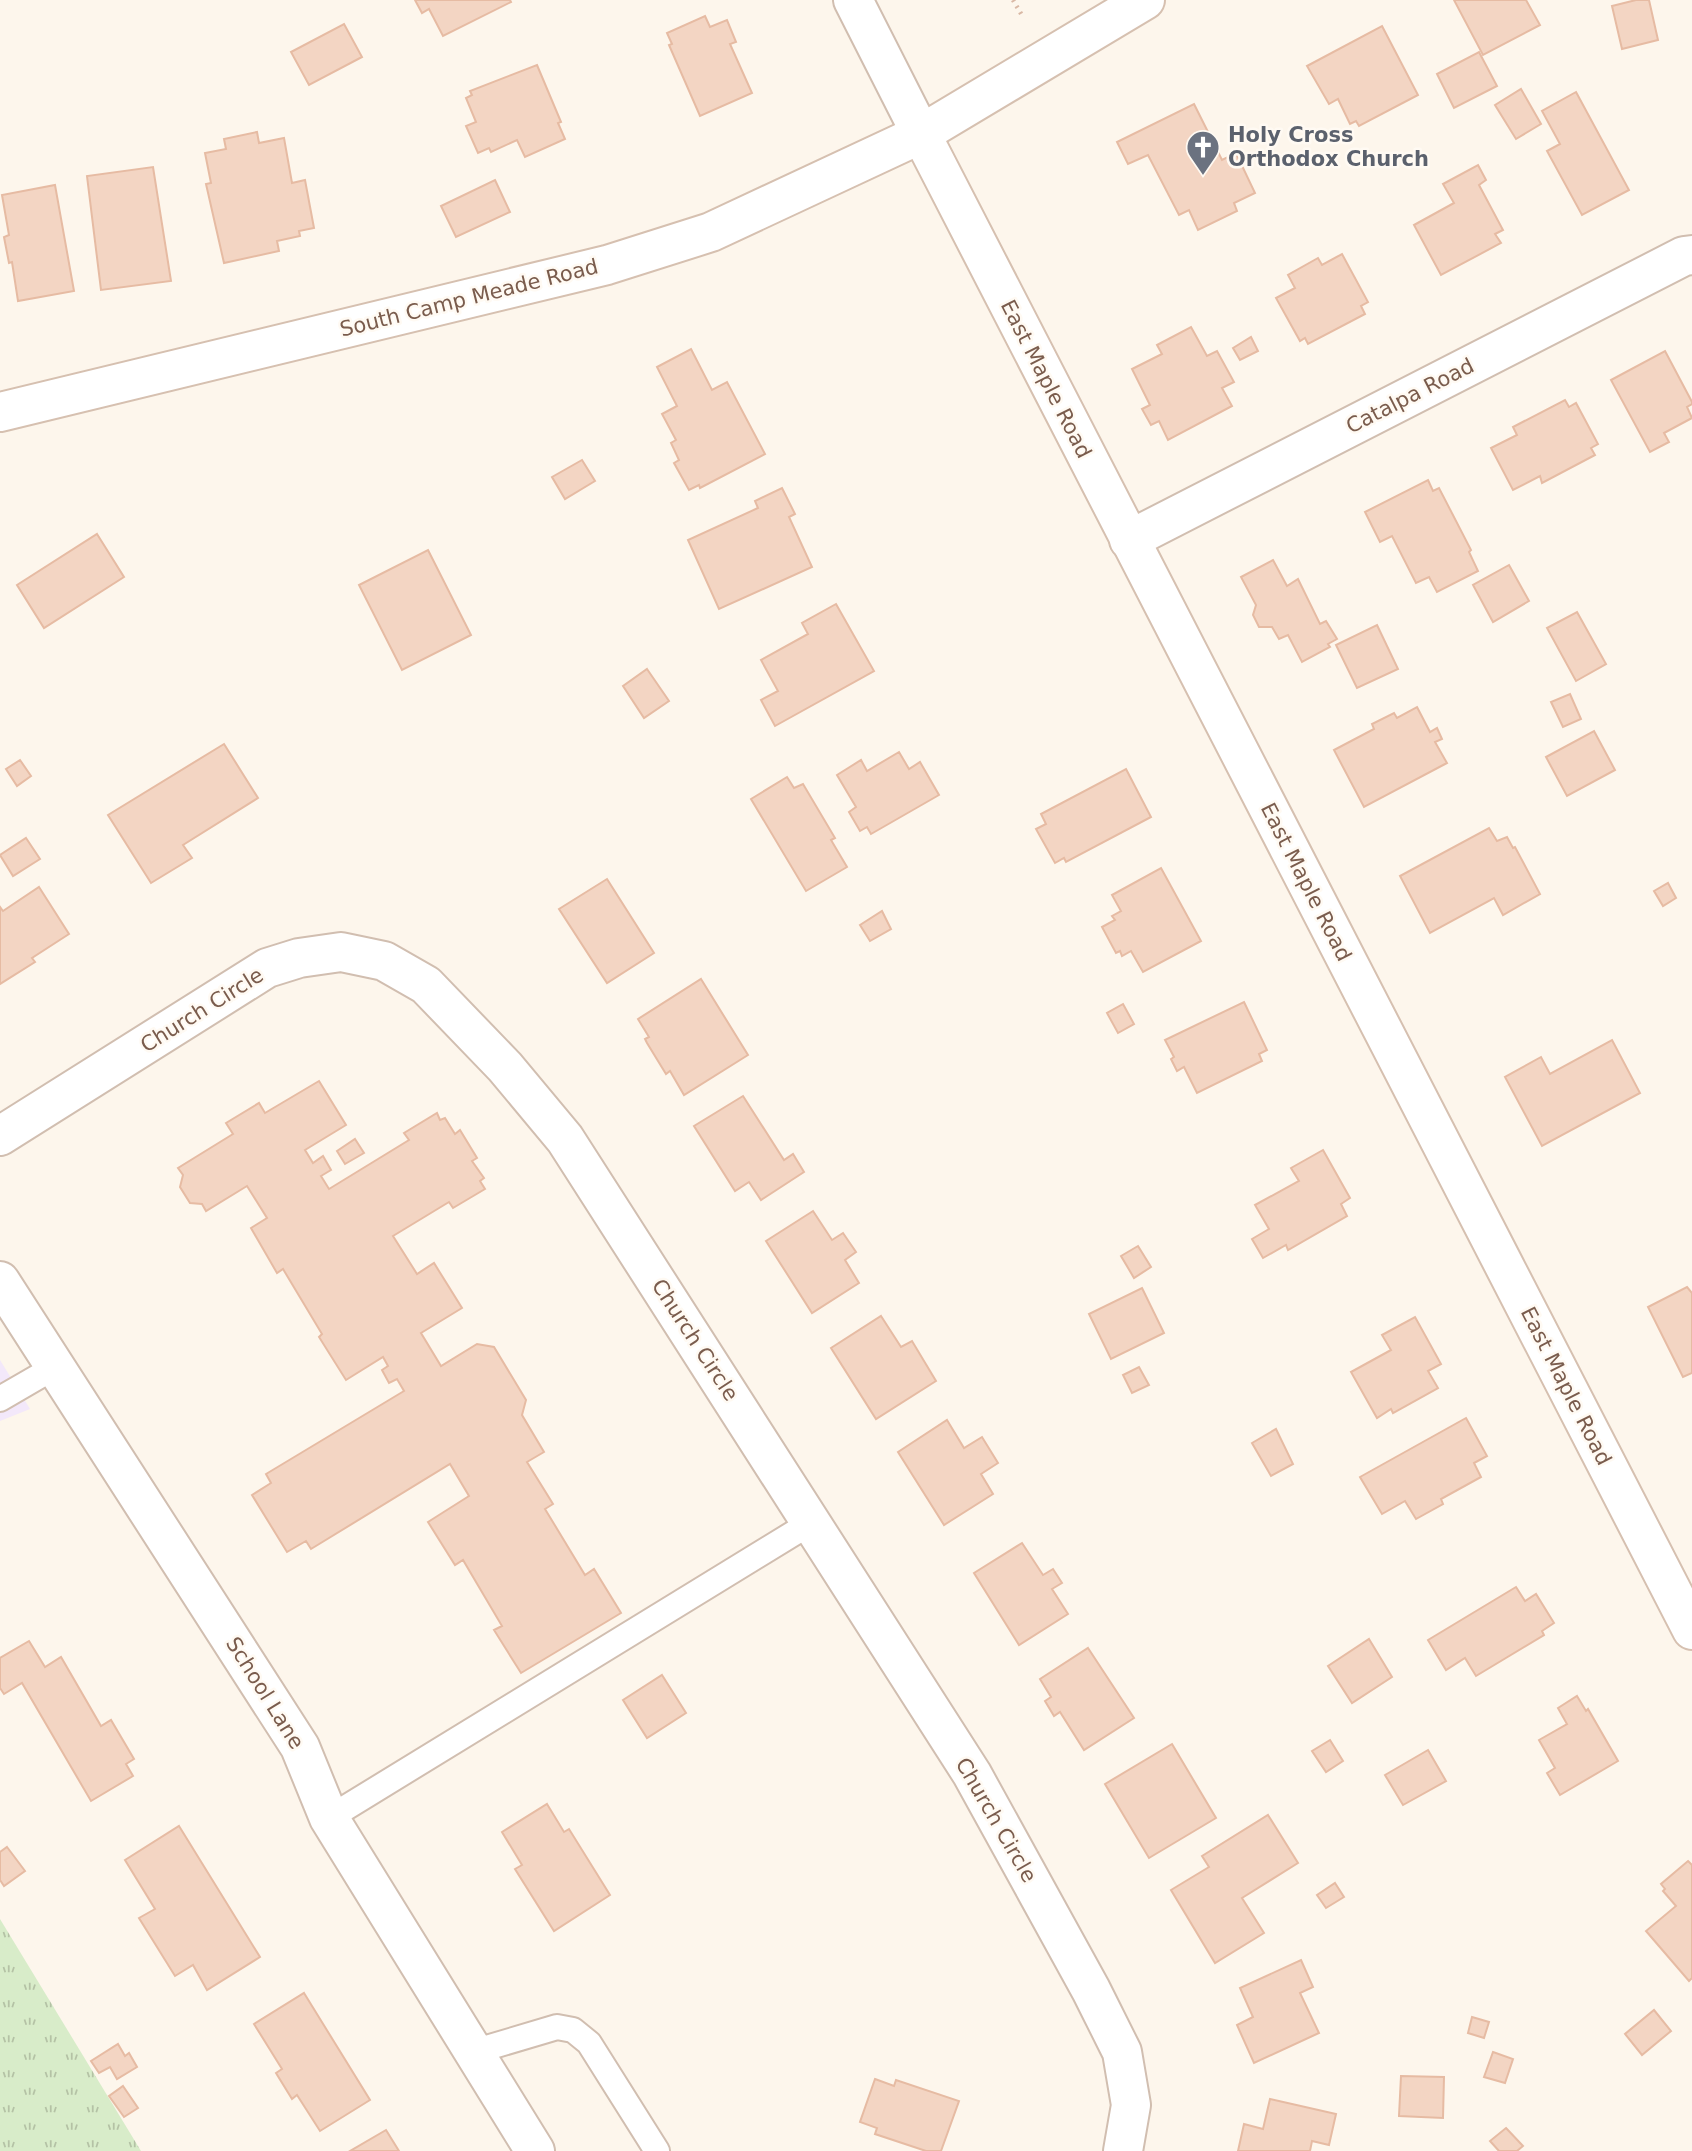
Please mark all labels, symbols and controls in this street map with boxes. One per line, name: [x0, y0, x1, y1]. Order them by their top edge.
place label: Holy Cross Orthodox Church: [1228, 123, 1429, 171]
church icon: Holy Cross Orthodox Church: [1184, 128, 1222, 177]
street label: South Camp Meade Road: [337, 254, 601, 342]
street label: East Maple Road: [996, 296, 1096, 462]
street label: Catalpa Road: [1342, 354, 1478, 438]
street label: East Maple Road: [1256, 799, 1356, 965]
street label: Church Circle: [136, 963, 268, 1057]
street label: Church Circle: [647, 1275, 743, 1405]
street label: East Maple Road: [1516, 1303, 1616, 1469]
street label: School Lane: [221, 1633, 309, 1753]
street label: Church Circle: [951, 1753, 1041, 1887]

